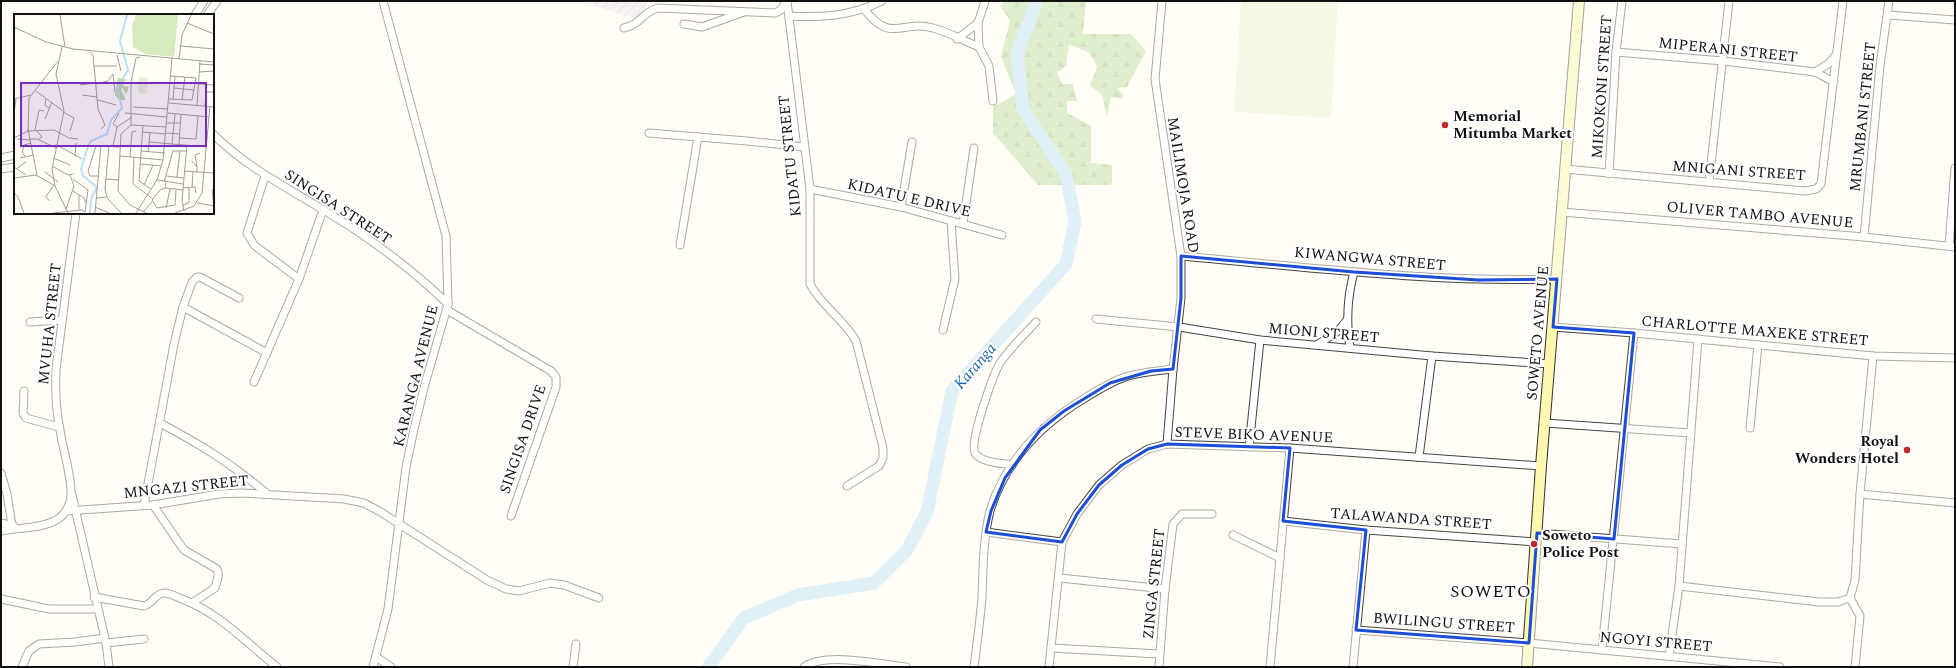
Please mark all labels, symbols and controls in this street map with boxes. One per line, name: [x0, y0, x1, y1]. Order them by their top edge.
inset map: [14, 14, 214, 214]
street label: MIKOKONI STREET: [1586, 14, 1618, 160]
street label: MIPERANI STREET: [1657, 31, 1799, 69]
street label: MRUMBANI STREET: [1844, 41, 1882, 193]
street label: KIDATU STREET: [772, 94, 808, 218]
place label: Memorial Mitumba Market: [1453, 105, 1572, 145]
street label: MAILIMOJA ROAD: [1161, 115, 1205, 255]
marker: Memorial Mitumba Market: [1440, 120, 1450, 130]
street label: MNIGANI STREET: [1672, 155, 1806, 187]
street label: SINGISA STREET: [280, 164, 396, 250]
street label: KIDATU E DRIVE: [845, 173, 973, 223]
street label: OLIVER TAMBO AVENUE: [1666, 195, 1854, 235]
street label: KIWANGWA STREET: [1293, 241, 1447, 277]
street label: MVUHA STREET: [32, 262, 68, 386]
street label: SOWETO AVENUE: [1521, 265, 1555, 401]
street label: KARANGA AVENUE: [387, 303, 445, 449]
street label: CHARLOTTE MAXEKE STREET: [1640, 310, 1870, 352]
street label: MIONI STREET: [1267, 317, 1381, 349]
water label: Karanga: [948, 337, 1002, 395]
street label: SINGISA DRIVE: [494, 381, 552, 497]
street label: STEVE BIKO AVENUE: [1174, 421, 1334, 449]
place label: Royal Wonders Hotel: [1795, 430, 1899, 470]
marker: Royal Wonders Hotel: [1902, 445, 1912, 455]
street label: MNGAZI STREET: [122, 469, 250, 505]
street label: TALAWANDA STREET: [1330, 502, 1492, 536]
place label: Soweto Police Post: [1542, 524, 1619, 564]
street label: ZINGA STREET: [1137, 527, 1171, 641]
marker: Soweto Police Post: [1529, 539, 1539, 549]
district label: SOWETO: [1450, 579, 1532, 605]
street label: BWILINGU STREET: [1372, 607, 1516, 639]
street label: NGOYI STREET: [1599, 626, 1713, 658]

